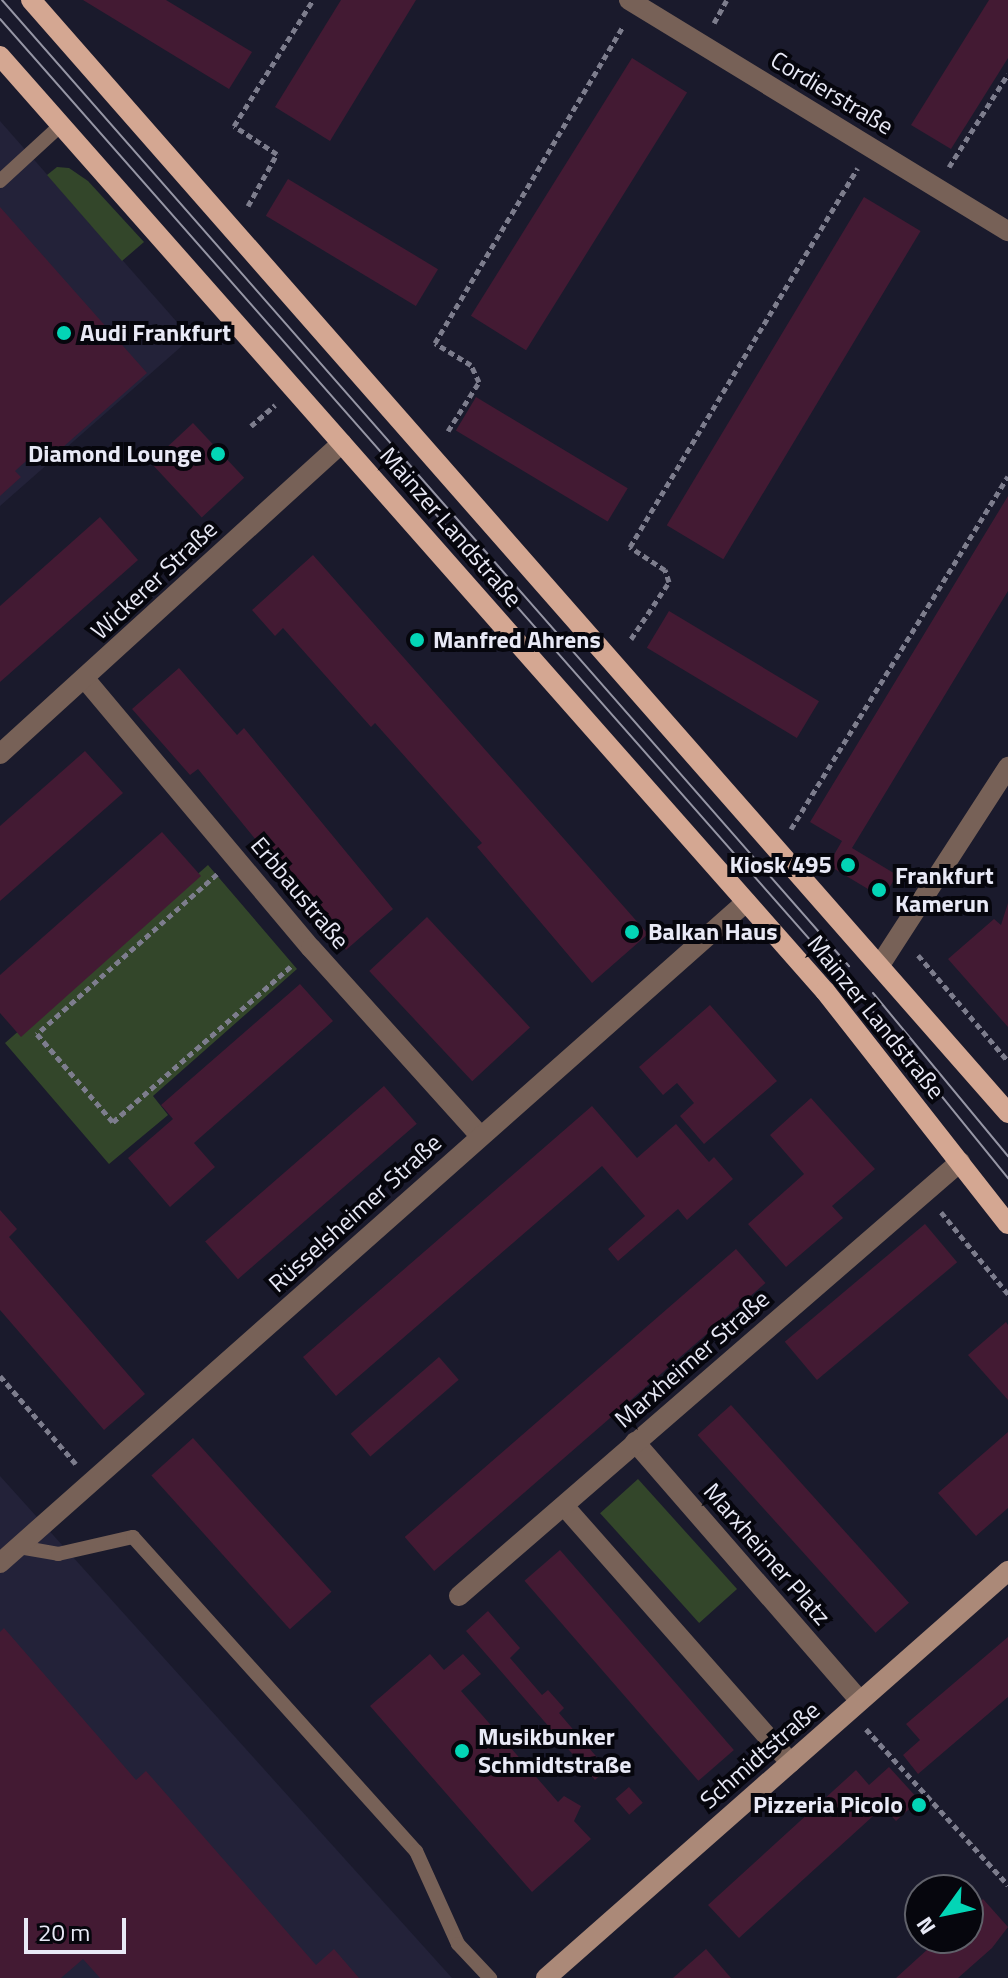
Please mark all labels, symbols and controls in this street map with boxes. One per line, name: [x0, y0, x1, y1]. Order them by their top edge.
street label: Cordierstraße: [766, 45, 898, 141]
place label: Audi Frankfurt: [80, 319, 231, 347]
marker: Audi Frankfurt: [55, 324, 73, 342]
place label: Diamond Lounge: [28, 440, 202, 468]
street label: Mainzer Landstraße: [374, 441, 528, 613]
marker: Diamond Lounge: [209, 445, 227, 463]
street label: Wickerer Straße: [85, 514, 223, 646]
place label: Manfred Ahrens: [433, 626, 601, 654]
marker: Manfred Ahrens: [408, 631, 426, 649]
street label: Erbbaustraße: [245, 831, 355, 955]
place label: Kiosk 495: [730, 851, 832, 879]
marker: Kiosk 495: [839, 856, 857, 874]
place label: Frankfurt Kamerun: [895, 862, 994, 918]
marker: Frankfurt Kamerun: [870, 881, 888, 899]
place label: Balkan Haus: [648, 918, 778, 946]
marker: Balkan Haus: [623, 923, 641, 941]
street label: Mainzer Landstraße: [801, 930, 951, 1104]
street label: Rüsselsheimer Straße: [263, 1128, 447, 1298]
street label: Marxheimer Straße: [609, 1284, 775, 1434]
street label: Marxheimer Platz: [698, 1477, 836, 1631]
street label: Schmidtstraße: [694, 1695, 826, 1815]
place label: Musikbunker Schmidtstraße: [478, 1723, 631, 1779]
marker: Musikbunker Schmidtstraße: [453, 1742, 471, 1760]
place label: Pizzeria Picolo: [753, 1791, 903, 1819]
marker: Pizzeria Picolo: [910, 1796, 928, 1814]
north arrow: [904, 1874, 984, 1954]
scale bar: [28, 1902, 130, 1952]
text: N: [907, 1910, 944, 1942]
text: 20 m: [38, 1914, 90, 1950]

